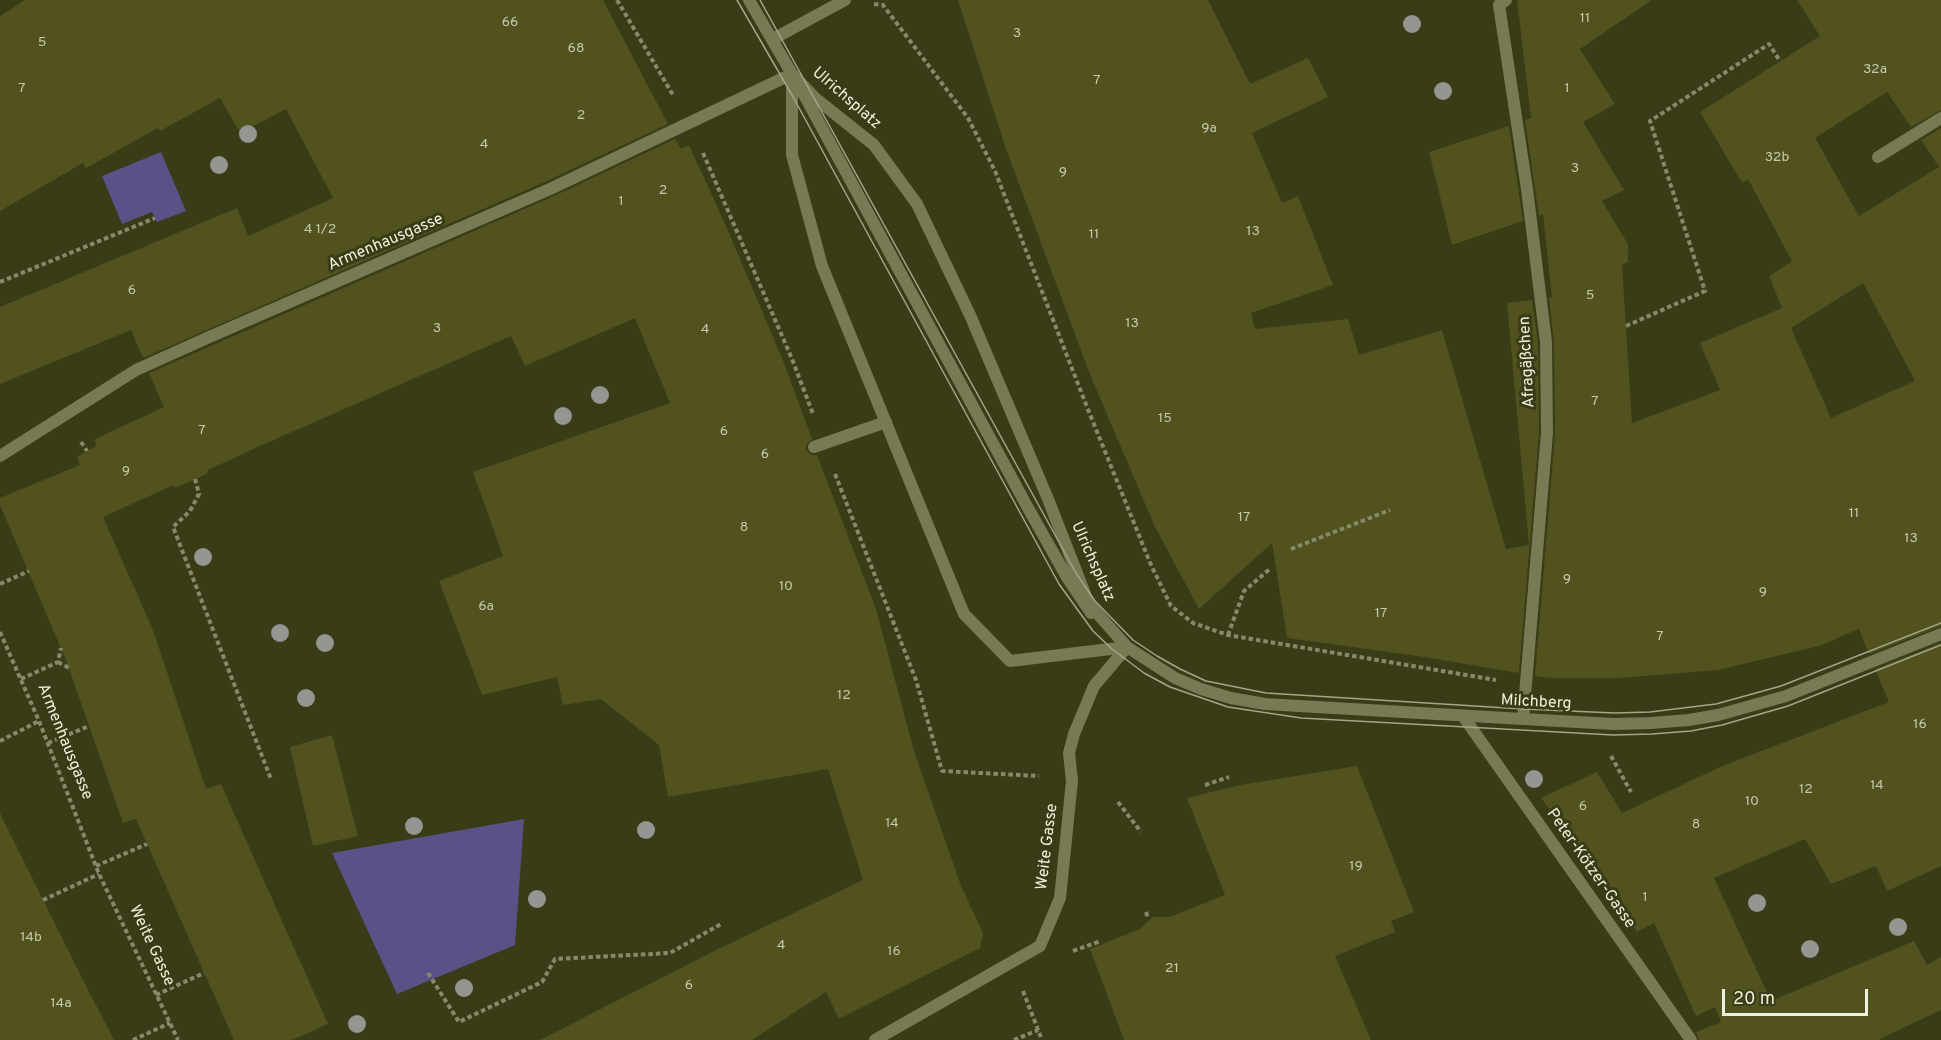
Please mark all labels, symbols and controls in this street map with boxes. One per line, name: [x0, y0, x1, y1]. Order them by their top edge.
house number: 11: [1580, 11, 1590, 27]
house number: 66: [502, 15, 518, 31]
house number: 3: [1013, 26, 1021, 42]
house number: 5: [38, 35, 46, 51]
house number: 68: [568, 41, 584, 57]
house number: 32a: [1863, 62, 1887, 78]
street label: Ulrichsplatz: [808, 64, 884, 134]
house number: 7: [1093, 73, 1101, 89]
house number: 7: [18, 81, 26, 97]
house number: 1: [1564, 81, 1570, 97]
house number: 2: [577, 108, 585, 124]
house number: 9a: [1201, 121, 1217, 137]
house number: 4: [480, 137, 488, 153]
house number: 32b: [1765, 150, 1789, 166]
house number: 3: [1571, 161, 1579, 177]
house number: 9: [1059, 165, 1067, 181]
house number: 2: [659, 183, 667, 199]
house number: 1: [618, 194, 624, 210]
street label: Armenhausgasse: [325, 210, 447, 276]
house number: 4 1/2: [304, 222, 336, 238]
house number: 13: [1246, 224, 1260, 240]
house number: 11: [1089, 227, 1099, 243]
house number: 6: [128, 283, 136, 299]
house number: 5: [1586, 288, 1594, 304]
house number: 13: [1125, 316, 1139, 332]
street label: Afragäßchen: [1516, 316, 1540, 408]
house number: 3: [433, 321, 441, 337]
house number: 4: [701, 322, 709, 338]
house number: 7: [1591, 394, 1599, 410]
house number: 15: [1158, 411, 1172, 427]
house number: 7: [198, 423, 206, 439]
house number: 6: [720, 424, 728, 440]
house number: 6: [761, 447, 769, 463]
house number: 9: [122, 464, 130, 480]
house number: 11: [1849, 506, 1859, 522]
house number: 17: [1238, 510, 1250, 526]
street label: Ulrichsplatz: [1066, 519, 1118, 605]
house number: 8: [740, 520, 748, 536]
house number: 13: [1904, 531, 1918, 547]
house number: 9: [1563, 572, 1571, 588]
house number: 10: [779, 579, 793, 595]
house number: 9: [1759, 585, 1767, 601]
house number: 6a: [478, 599, 494, 615]
house number: 17: [1375, 606, 1387, 622]
house number: 7: [1656, 629, 1664, 645]
street label: Armenhausgasse: [32, 681, 96, 803]
house number: 12: [837, 688, 851, 704]
street label: Milchberg: [1500, 692, 1572, 714]
house number: 16: [1913, 717, 1927, 733]
house number: 14: [1870, 778, 1884, 794]
house number: 12: [1799, 782, 1813, 798]
house number: 10: [1745, 794, 1759, 810]
house number: 6: [1579, 799, 1587, 815]
street label: Weite Gasse: [1033, 803, 1063, 891]
street label: Peter-Kötzer-Gasse: [1541, 805, 1639, 933]
house number: 14: [885, 816, 899, 832]
house number: 8: [1692, 817, 1700, 833]
house number: 19: [1349, 859, 1363, 875]
house number: 1: [1642, 890, 1648, 906]
street label: Weite Gasse: [124, 903, 178, 989]
house number: 14b: [20, 930, 42, 946]
house number: 4: [777, 938, 785, 954]
house number: 16: [887, 944, 901, 960]
house number: 21: [1165, 961, 1179, 977]
scale bar: [1725, 977, 1870, 1015]
house number: 6: [685, 978, 693, 994]
text: 20 m: [1733, 988, 1775, 1011]
house number: 14a: [51, 996, 71, 1012]

